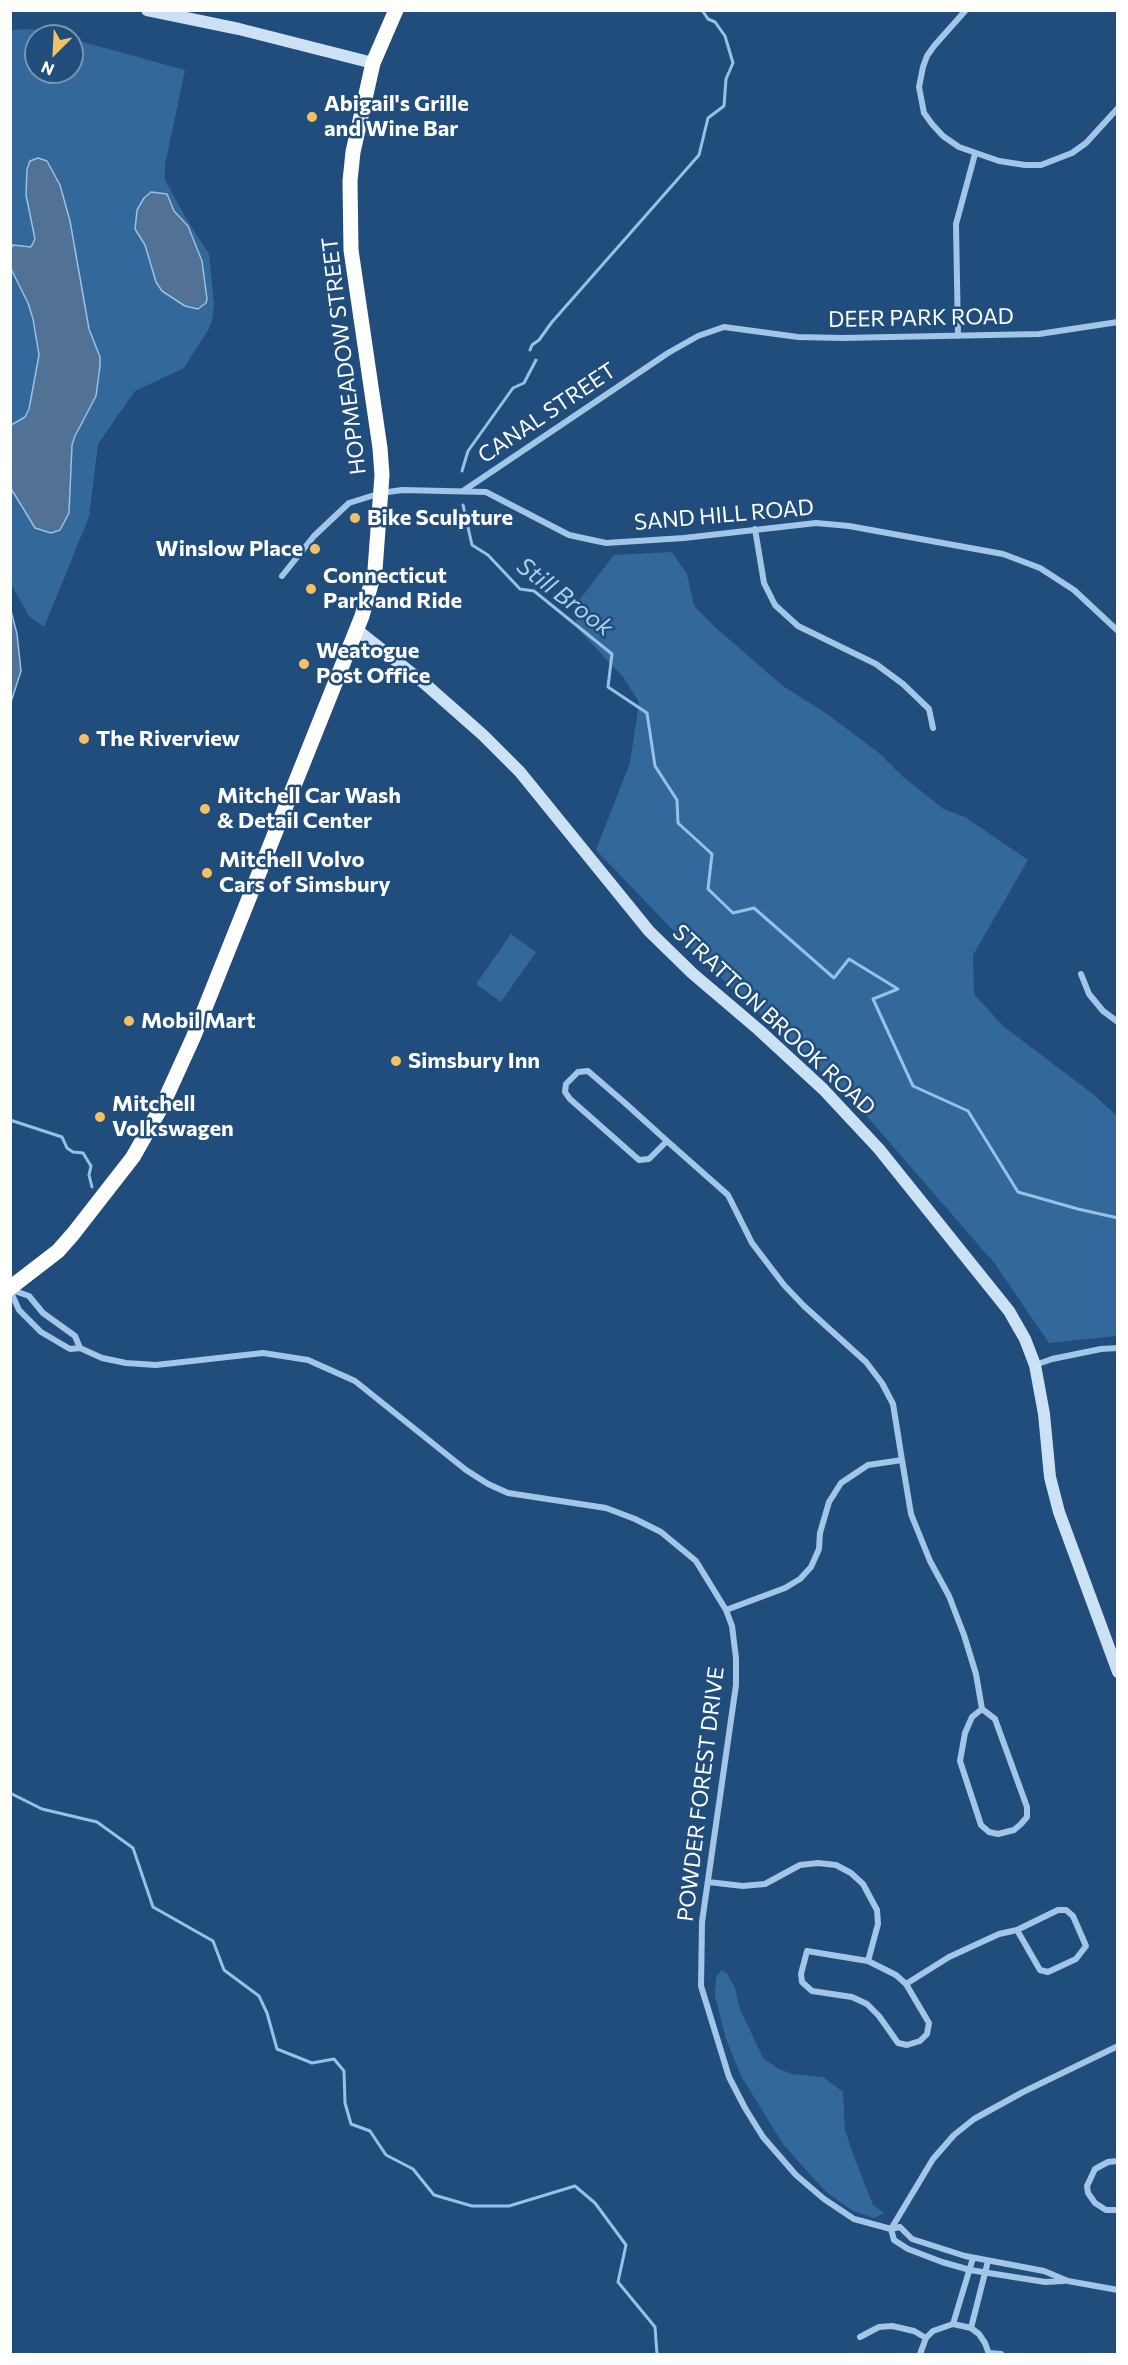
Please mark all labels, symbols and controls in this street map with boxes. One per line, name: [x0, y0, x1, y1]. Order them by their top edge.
north arrow: [24, 24, 84, 84]
text: N: [38, 58, 57, 80]
place label: Abigail's Grille and Wine Bar: [324, 91, 469, 142]
marker: Abigail's Grille and Wine Bar: [305, 110, 319, 124]
street label: HOPMEADOW STREET: [316, 236, 372, 476]
street label: DEER PARK ROAD: [828, 303, 1014, 333]
street label: CANAL STREET: [473, 357, 621, 469]
street label: SAND HILL ROAD: [633, 494, 815, 536]
place label: Bike Sculpture: [367, 505, 513, 531]
marker: Bike Sculpture: [348, 511, 362, 525]
place label: Winslow Place: [156, 536, 303, 562]
marker: Winslow Place: [308, 542, 322, 556]
water label: Still Brook: [511, 552, 619, 642]
place label: Connecticut Park and Ride: [323, 563, 462, 614]
marker: Connecticut Park and Ride: [304, 582, 318, 596]
place label: Weatogue Post Office: [316, 638, 430, 690]
marker: Weatogue Post Office: [297, 657, 311, 671]
place label: The Riverview: [96, 726, 240, 752]
marker: The Riverview: [77, 732, 91, 746]
place label: Mitchell Car Wash & Detail Center: [217, 783, 401, 834]
marker: Mitchell Car Wash & Detail Center: [198, 802, 212, 816]
place label: Mitchell Volvo Cars of Simsbury: [219, 847, 391, 898]
marker: Mitchell Volvo Cars of Simsbury: [200, 866, 214, 880]
street label: STRATTON BROOK ROAD: [667, 919, 881, 1121]
place label: Mobil Mart: [141, 1008, 255, 1034]
marker: Mobil Mart: [122, 1014, 136, 1028]
place label: Simsbury Inn: [408, 1048, 540, 1074]
marker: Simsbury Inn: [389, 1054, 403, 1068]
place label: Mitchell Volkswagen: [112, 1091, 234, 1142]
marker: Mitchell Volkswagen: [93, 1110, 107, 1124]
street label: POWDER FOREST DRIVE: [672, 1665, 730, 1923]

